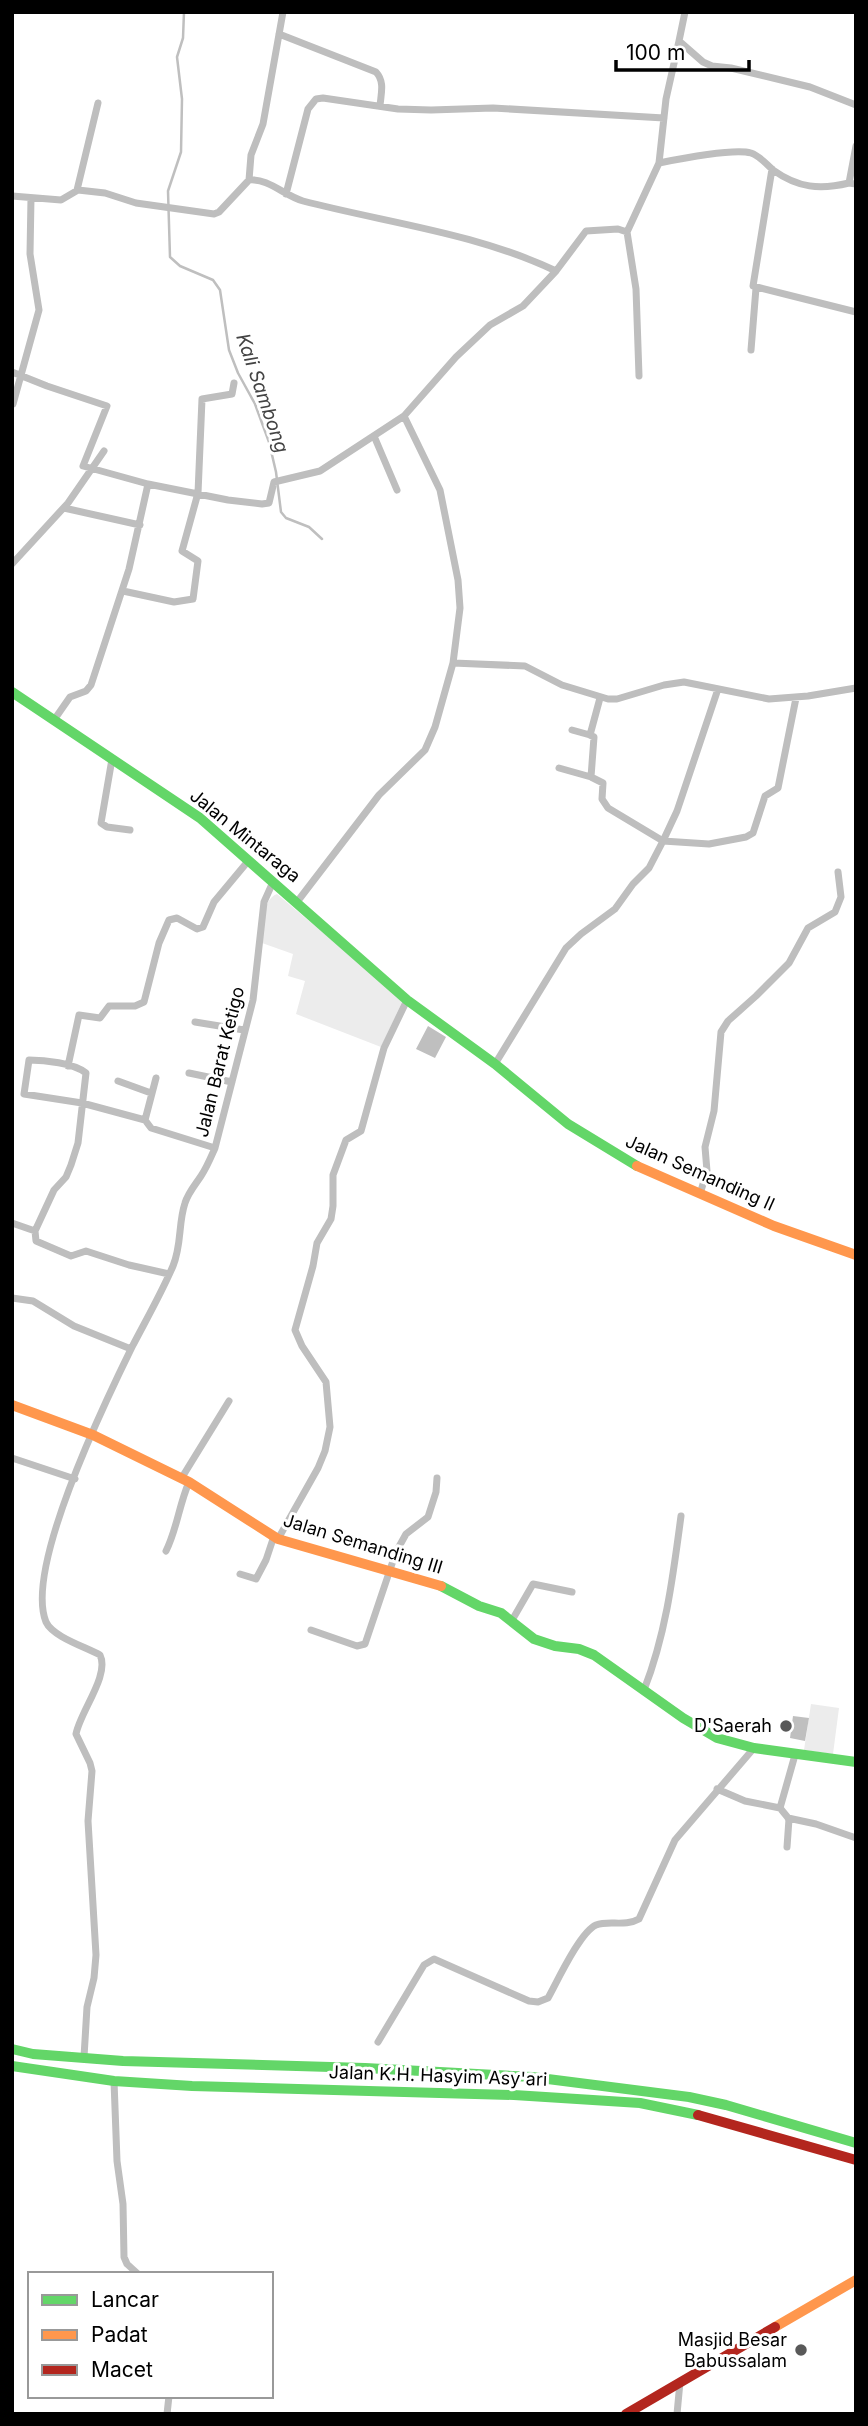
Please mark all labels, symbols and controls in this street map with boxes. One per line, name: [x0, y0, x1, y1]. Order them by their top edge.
scale bar: [616, 28, 749, 72]
text: 100 m: [626, 40, 685, 65]
water label: Kali Sambong: [231, 330, 294, 456]
street label: Jalan Mintaraga: [186, 785, 305, 887]
street label: Jalan Barat Ketigo: [191, 985, 248, 1139]
street label: Jalan Semanding II: [622, 1130, 778, 1215]
street label: Jalan Semanding III: [281, 1509, 445, 1578]
place label: D'Saerah: [694, 1715, 772, 1736]
marker: D'Saerah: [778, 1718, 794, 1734]
street label: Jalan K.H. Hasyim Asy'ari: [328, 2061, 548, 2090]
legend: [28, 2272, 273, 2398]
text: Lancar: [91, 2287, 159, 2312]
text: Padat: [91, 2322, 148, 2347]
place label: Masjid Besar Babussalam: [678, 2329, 787, 2371]
marker: Masjid Besar Babussalam: [793, 2342, 809, 2358]
text: Macet: [91, 2357, 153, 2382]

